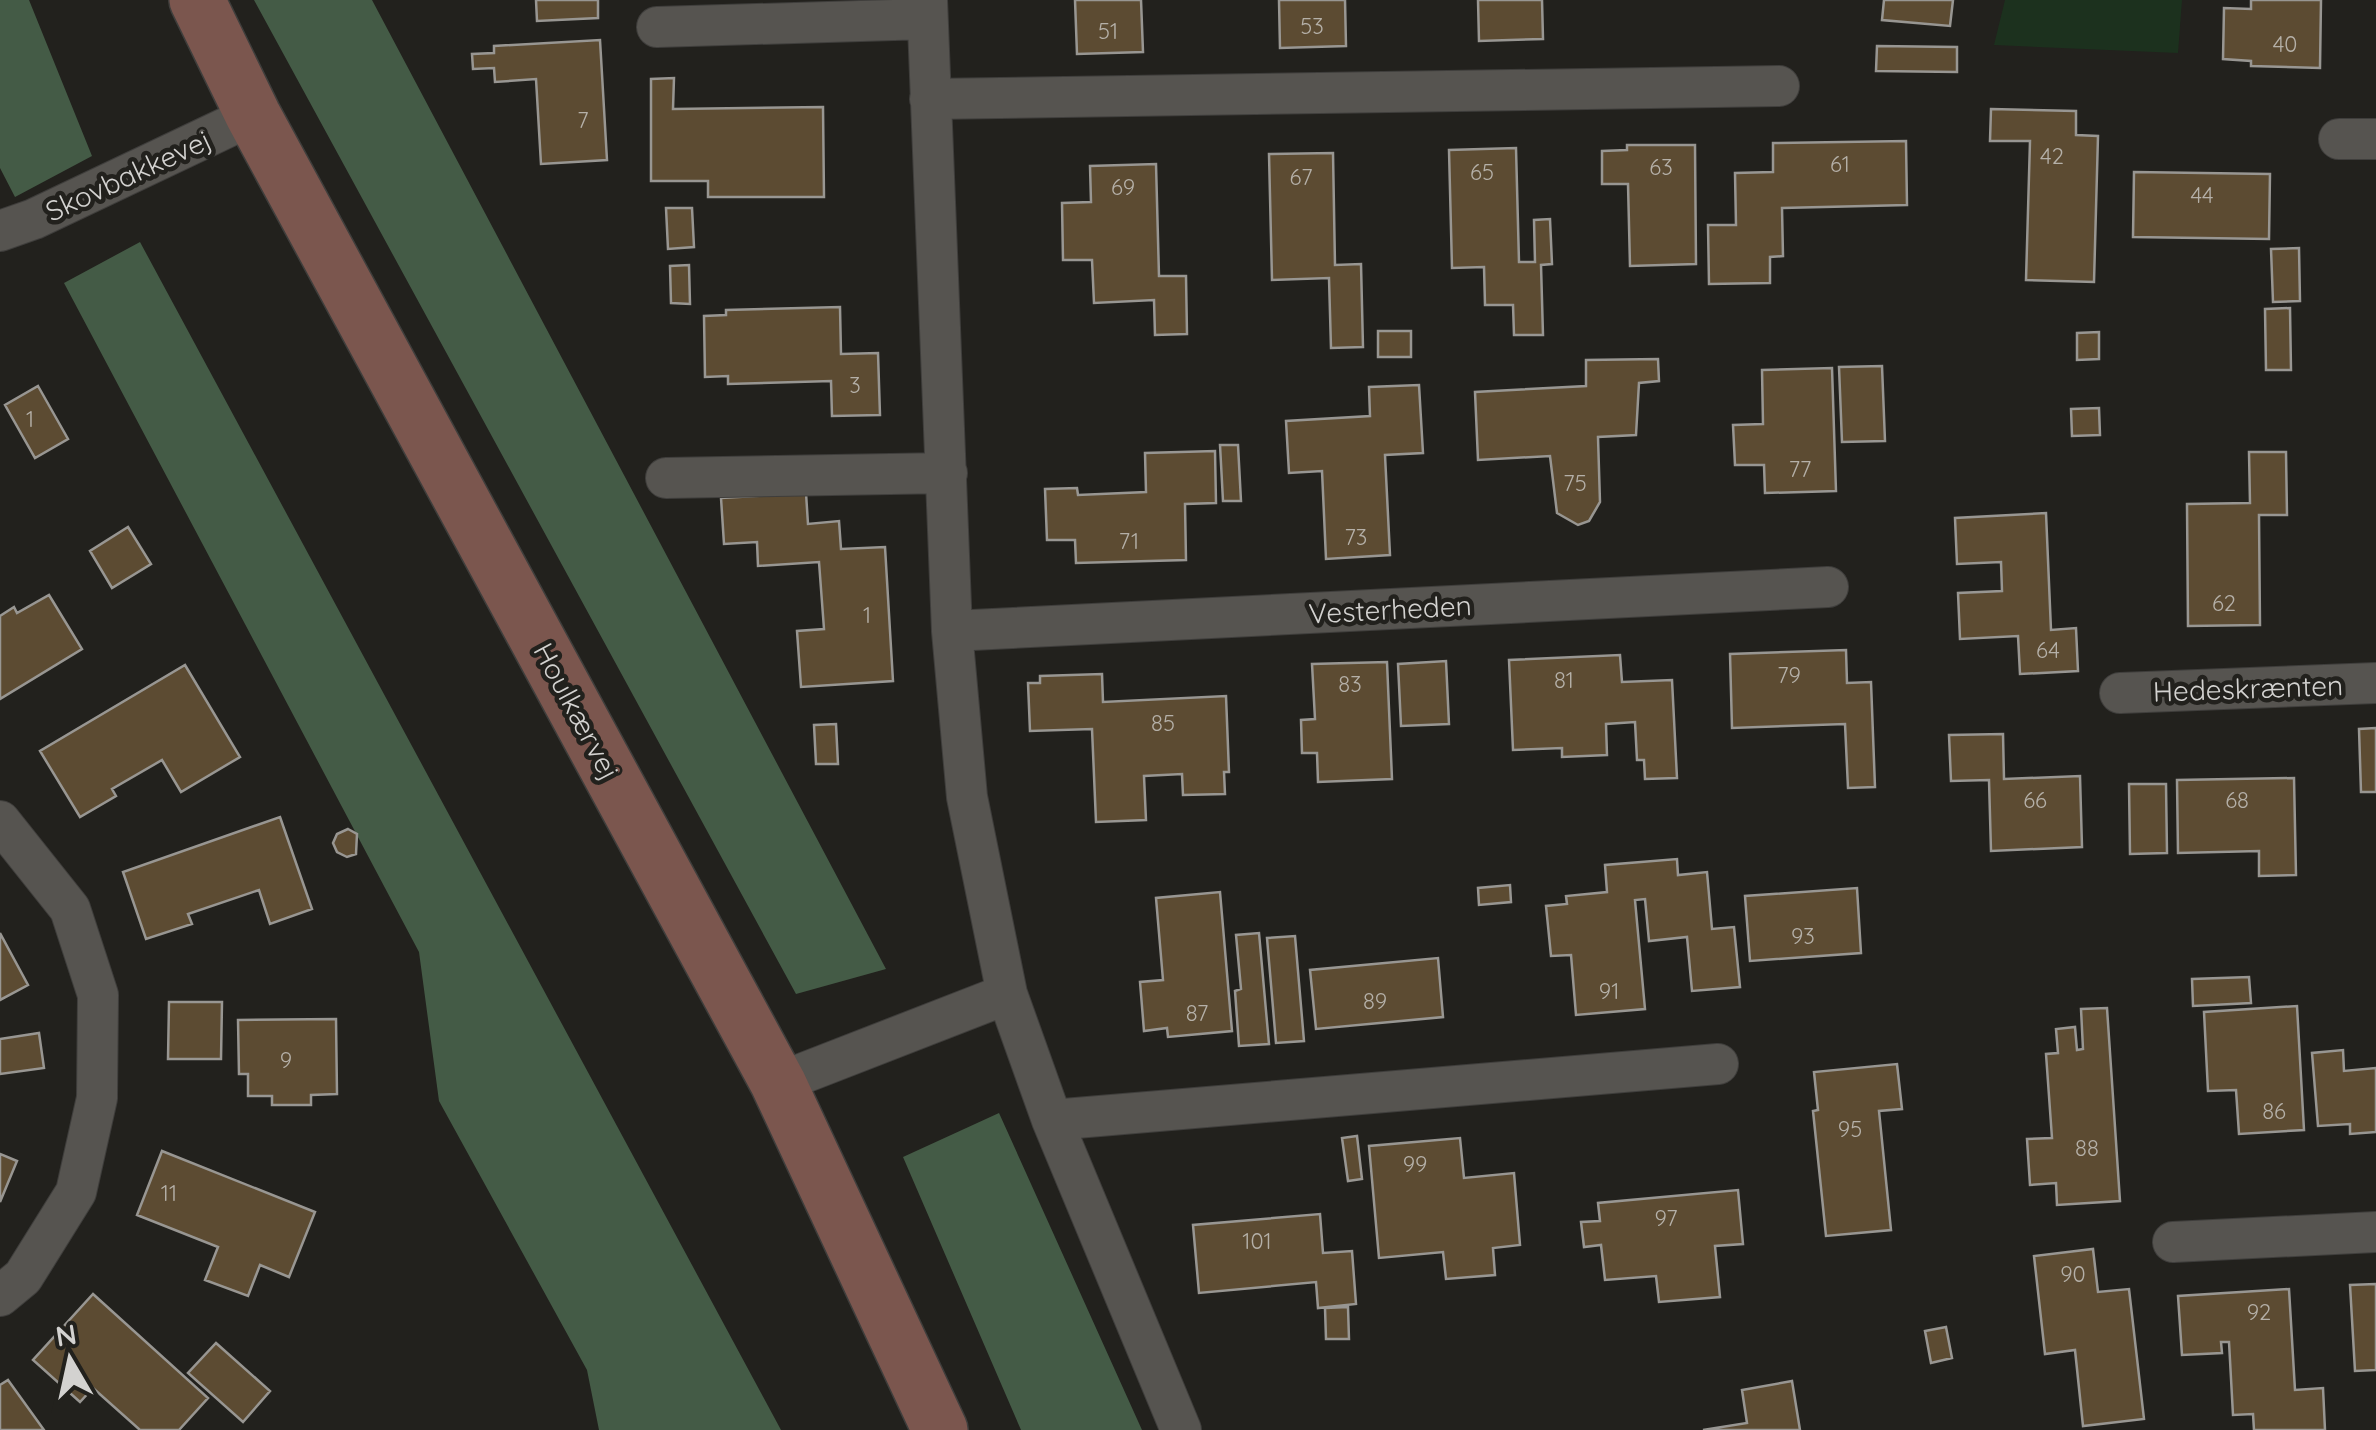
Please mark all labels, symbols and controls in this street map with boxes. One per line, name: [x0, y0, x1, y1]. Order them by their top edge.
house number: 53: [1300, 12, 1324, 40]
house number: 51: [1098, 17, 1118, 45]
house number: 40: [2273, 30, 2297, 58]
house number: 7: [577, 106, 589, 134]
street label: Skovbakkevej: [40, 121, 216, 229]
house number: 42: [2040, 142, 2064, 170]
house number: 61: [1830, 150, 1850, 178]
house number: 63: [1649, 153, 1673, 181]
house number: 65: [1470, 158, 1494, 186]
house number: 67: [1289, 163, 1313, 191]
house number: 69: [1111, 173, 1135, 201]
house number: 44: [2190, 181, 2214, 209]
house number: 3: [849, 371, 861, 399]
house number: 1: [26, 405, 34, 433]
house number: 77: [1789, 455, 1811, 483]
house number: 75: [1563, 469, 1587, 497]
house number: 73: [1345, 523, 1367, 551]
house number: 71: [1119, 527, 1139, 555]
street label: Vesterheden: [1307, 587, 1473, 631]
house number: 62: [2212, 589, 2236, 617]
house number: 1: [863, 601, 871, 629]
house number: 64: [2036, 636, 2060, 664]
street label: Houlkærvej: [526, 637, 628, 785]
house number: 79: [1777, 661, 1801, 689]
house number: 81: [1554, 666, 1574, 694]
street label: Hedeskrænten: [2152, 667, 2344, 709]
house number: 83: [1338, 670, 1362, 698]
house number: 85: [1151, 709, 1175, 737]
house number: 66: [2023, 786, 2047, 814]
house number: 68: [2225, 786, 2249, 814]
house number: 93: [1791, 922, 1815, 950]
house number: 91: [1599, 977, 1619, 1005]
house number: 89: [1363, 987, 1387, 1015]
house number: 87: [1186, 999, 1208, 1027]
house number: 9: [280, 1046, 292, 1074]
house number: 86: [2262, 1097, 2286, 1125]
house number: 95: [1838, 1115, 1862, 1143]
house number: 88: [2075, 1134, 2099, 1162]
house number: 99: [1403, 1150, 1427, 1178]
house number: 11: [161, 1179, 177, 1207]
house number: 97: [1655, 1204, 1677, 1232]
house number: 101: [1242, 1227, 1272, 1255]
house number: 90: [2060, 1260, 2086, 1288]
house number: 92: [2247, 1298, 2271, 1326]
north arrow: [20, 1310, 120, 1410]
text: N: [53, 1316, 79, 1354]

